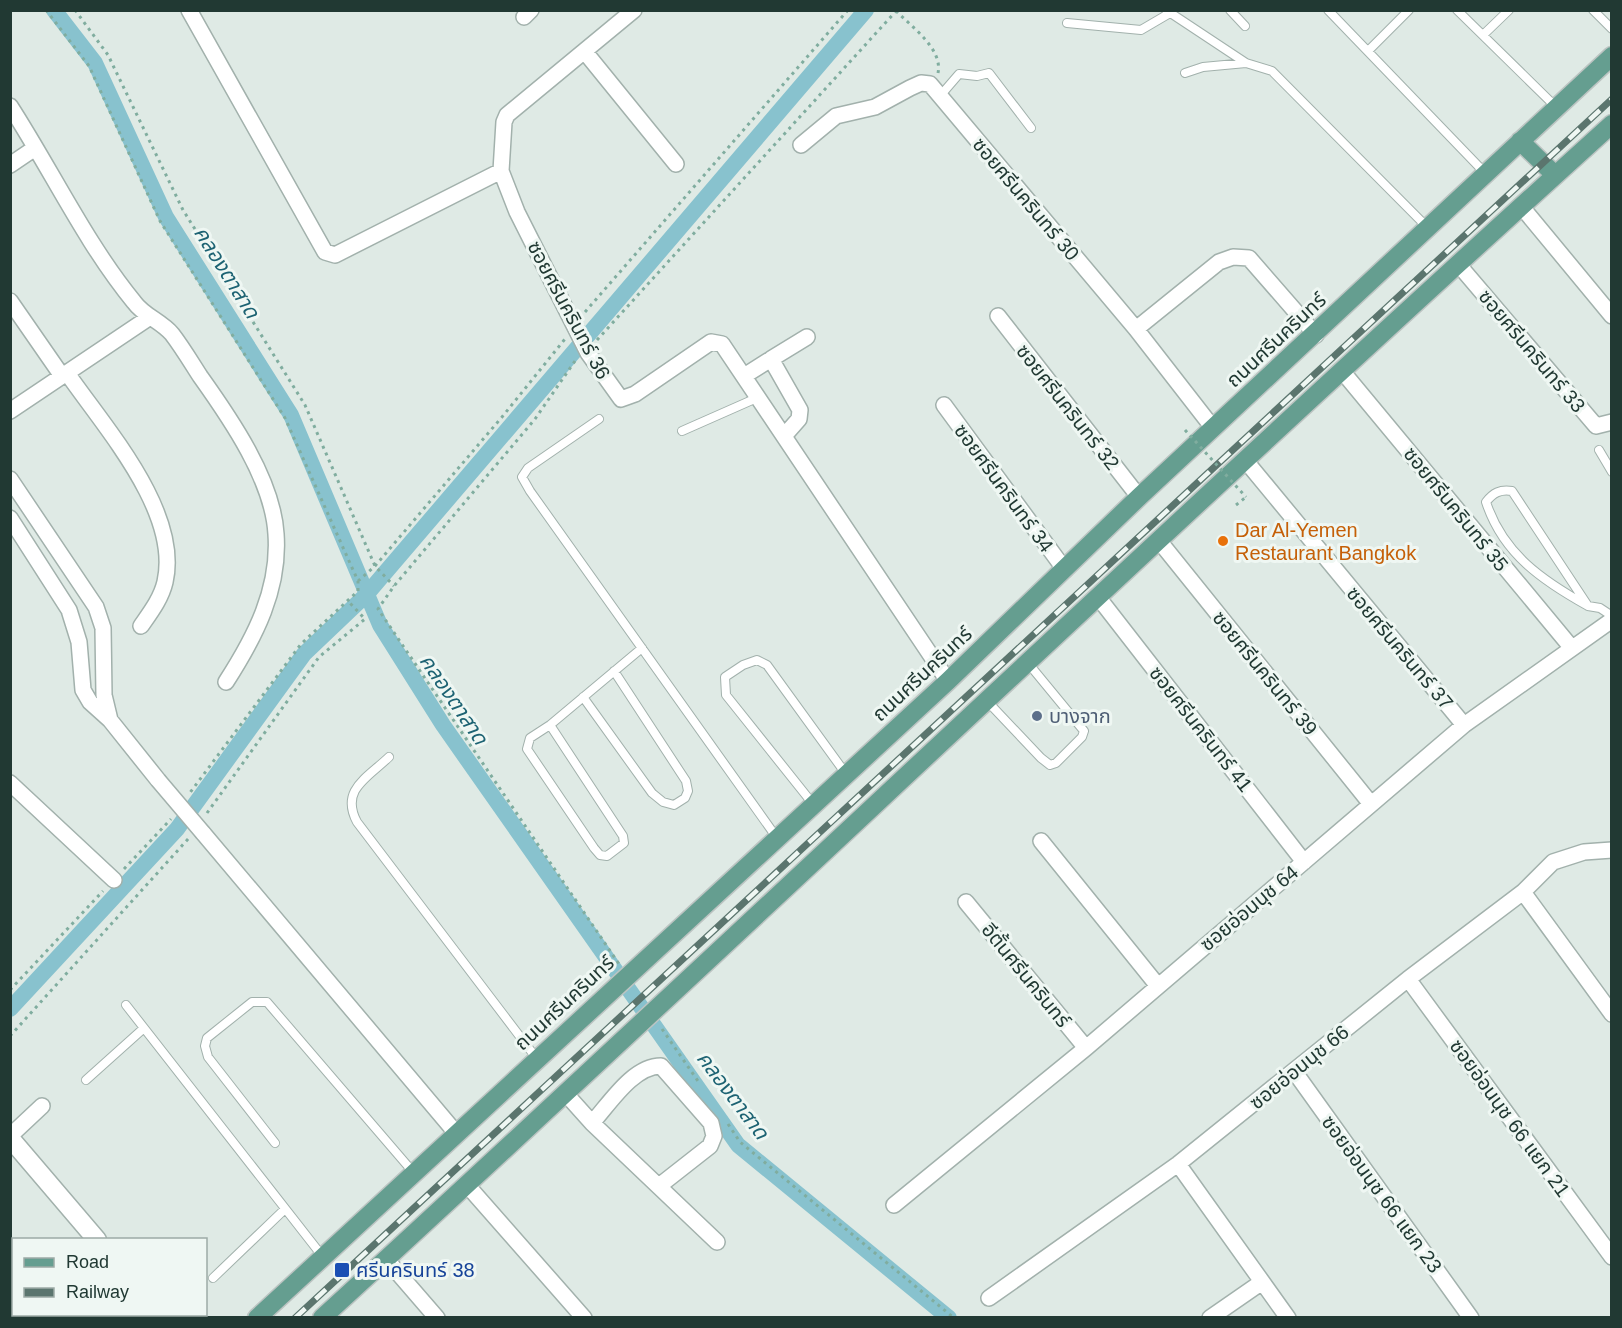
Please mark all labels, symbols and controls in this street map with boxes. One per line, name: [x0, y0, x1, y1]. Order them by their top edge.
street label: ซอยศรีนครินทร์ 30: [968, 133, 1084, 265]
water label: คลองตาสาด: [190, 222, 265, 323]
street label: ซอยศรีนครินทร์ 36: [523, 237, 615, 383]
street label: ซอยศรีนครินทร์ 33: [1474, 285, 1590, 417]
street label: ถนนศรีนครินทร์: [1222, 288, 1331, 391]
street label: ซอยศรีนครินทร์ 32: [1012, 340, 1124, 474]
street label: ซอยศรีนครินทร์ 34: [950, 420, 1058, 556]
street label: ซอยศรีนครินทร์ 35: [1399, 443, 1513, 575]
place label: Dar Al-Yemen Restaurant Bangkok: [1235, 519, 1417, 564]
marker: Dar Al-Yemen Restaurant Bangkok: [1216, 534, 1230, 548]
street label: ซอยศรีนครินทร์ 37: [1342, 582, 1458, 714]
street label: ซอยศรีนครินทร์ 39: [1208, 607, 1322, 739]
street label: ถนนศรีนครินทร์: [868, 622, 977, 725]
water label: คลองตาสาด: [416, 650, 493, 749]
street label: ซอยศรีนครินทร์ 41: [1145, 662, 1257, 796]
place label: บางจาก: [1049, 705, 1111, 727]
marker: บางจาก: [1030, 709, 1044, 723]
street label: ซอยอ่อนนุช 64: [1196, 861, 1303, 956]
street label: อีตั้นศรีนครินทร์: [977, 917, 1077, 1032]
street label: ถนนศรีนครินทร์: [510, 951, 619, 1054]
street label: ซอยอ่อนนุช 66: [1245, 1020, 1353, 1114]
street label: ซอยอ่อนนุช 66 แยก 21: [1445, 1035, 1574, 1201]
water label: คลองตาสาด: [693, 1047, 774, 1144]
street label: ซอยอ่อนนุช 66 แยก 23: [1317, 1111, 1446, 1277]
legend: [12, 1238, 207, 1316]
text: Road: [66, 1252, 109, 1272]
place label: ศรีนครินทร์ 38: [356, 1259, 475, 1281]
marker: ศรีนครินทร์ 38: [333, 1261, 351, 1279]
text: Railway: [66, 1282, 129, 1302]

